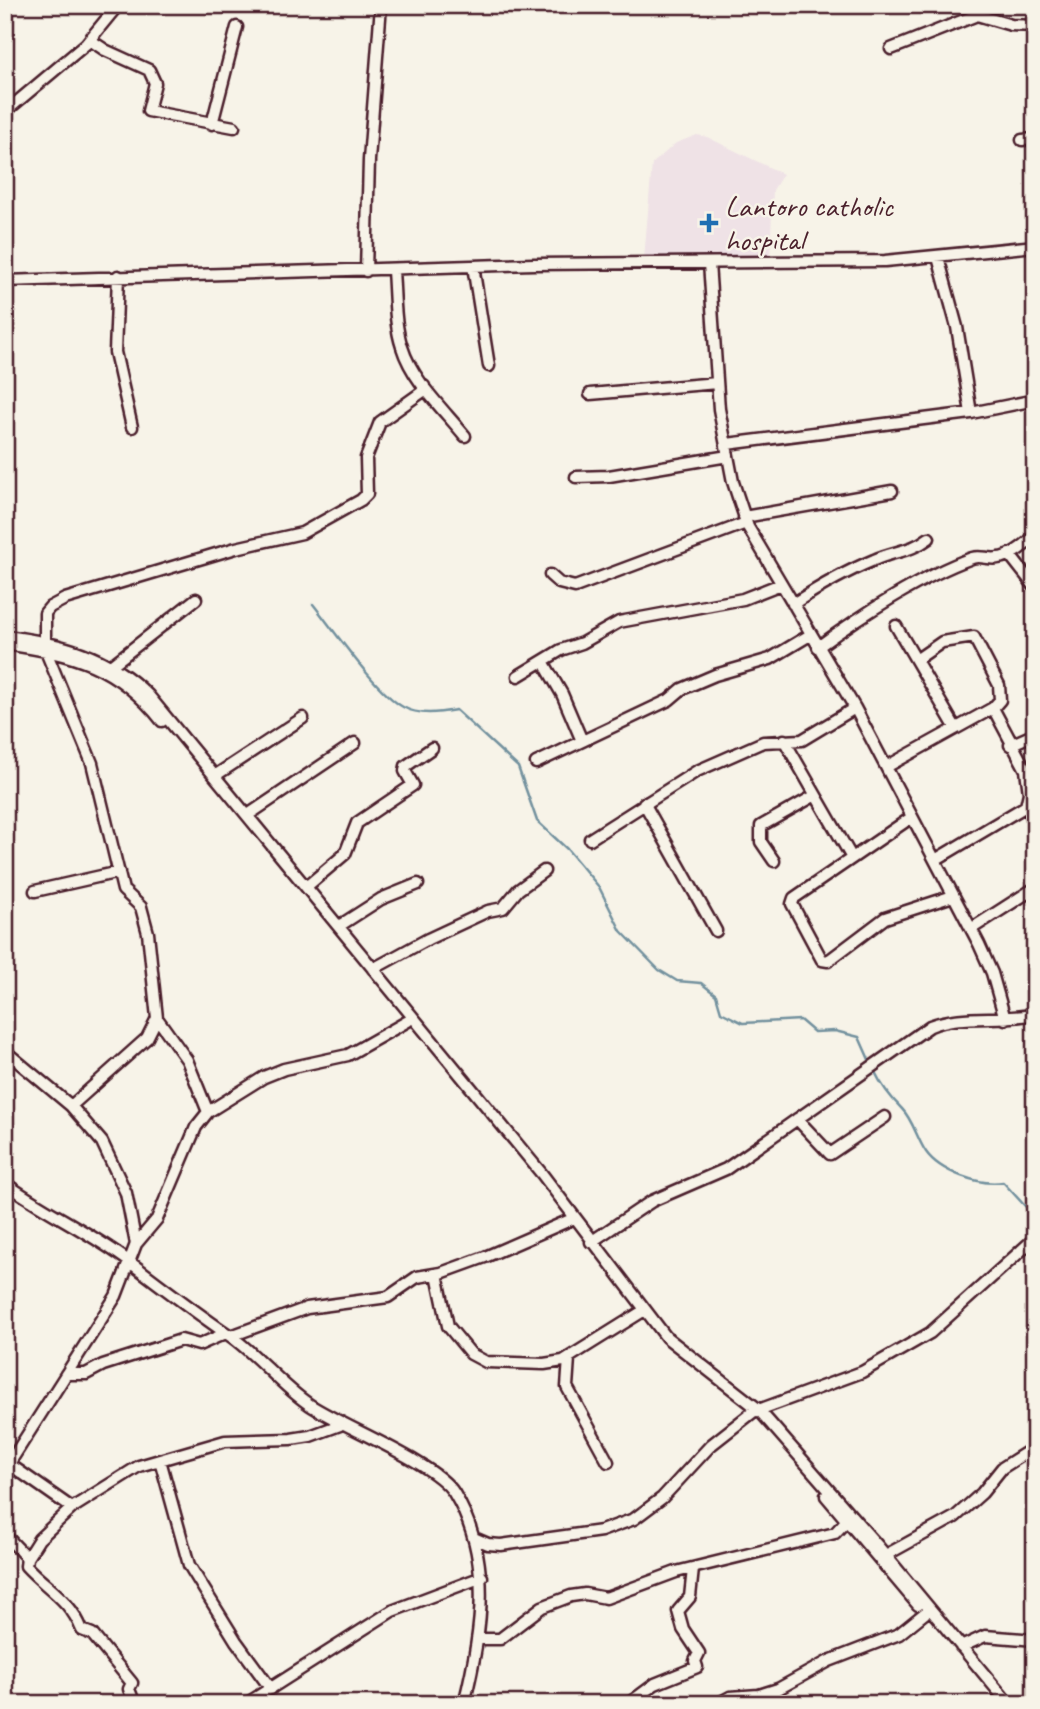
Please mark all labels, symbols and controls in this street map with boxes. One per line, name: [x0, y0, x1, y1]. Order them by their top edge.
place label: Lantoro catholic hospital: [725, 187, 894, 259]
marker: Lantoro catholic hospital: [699, 213, 719, 233]

